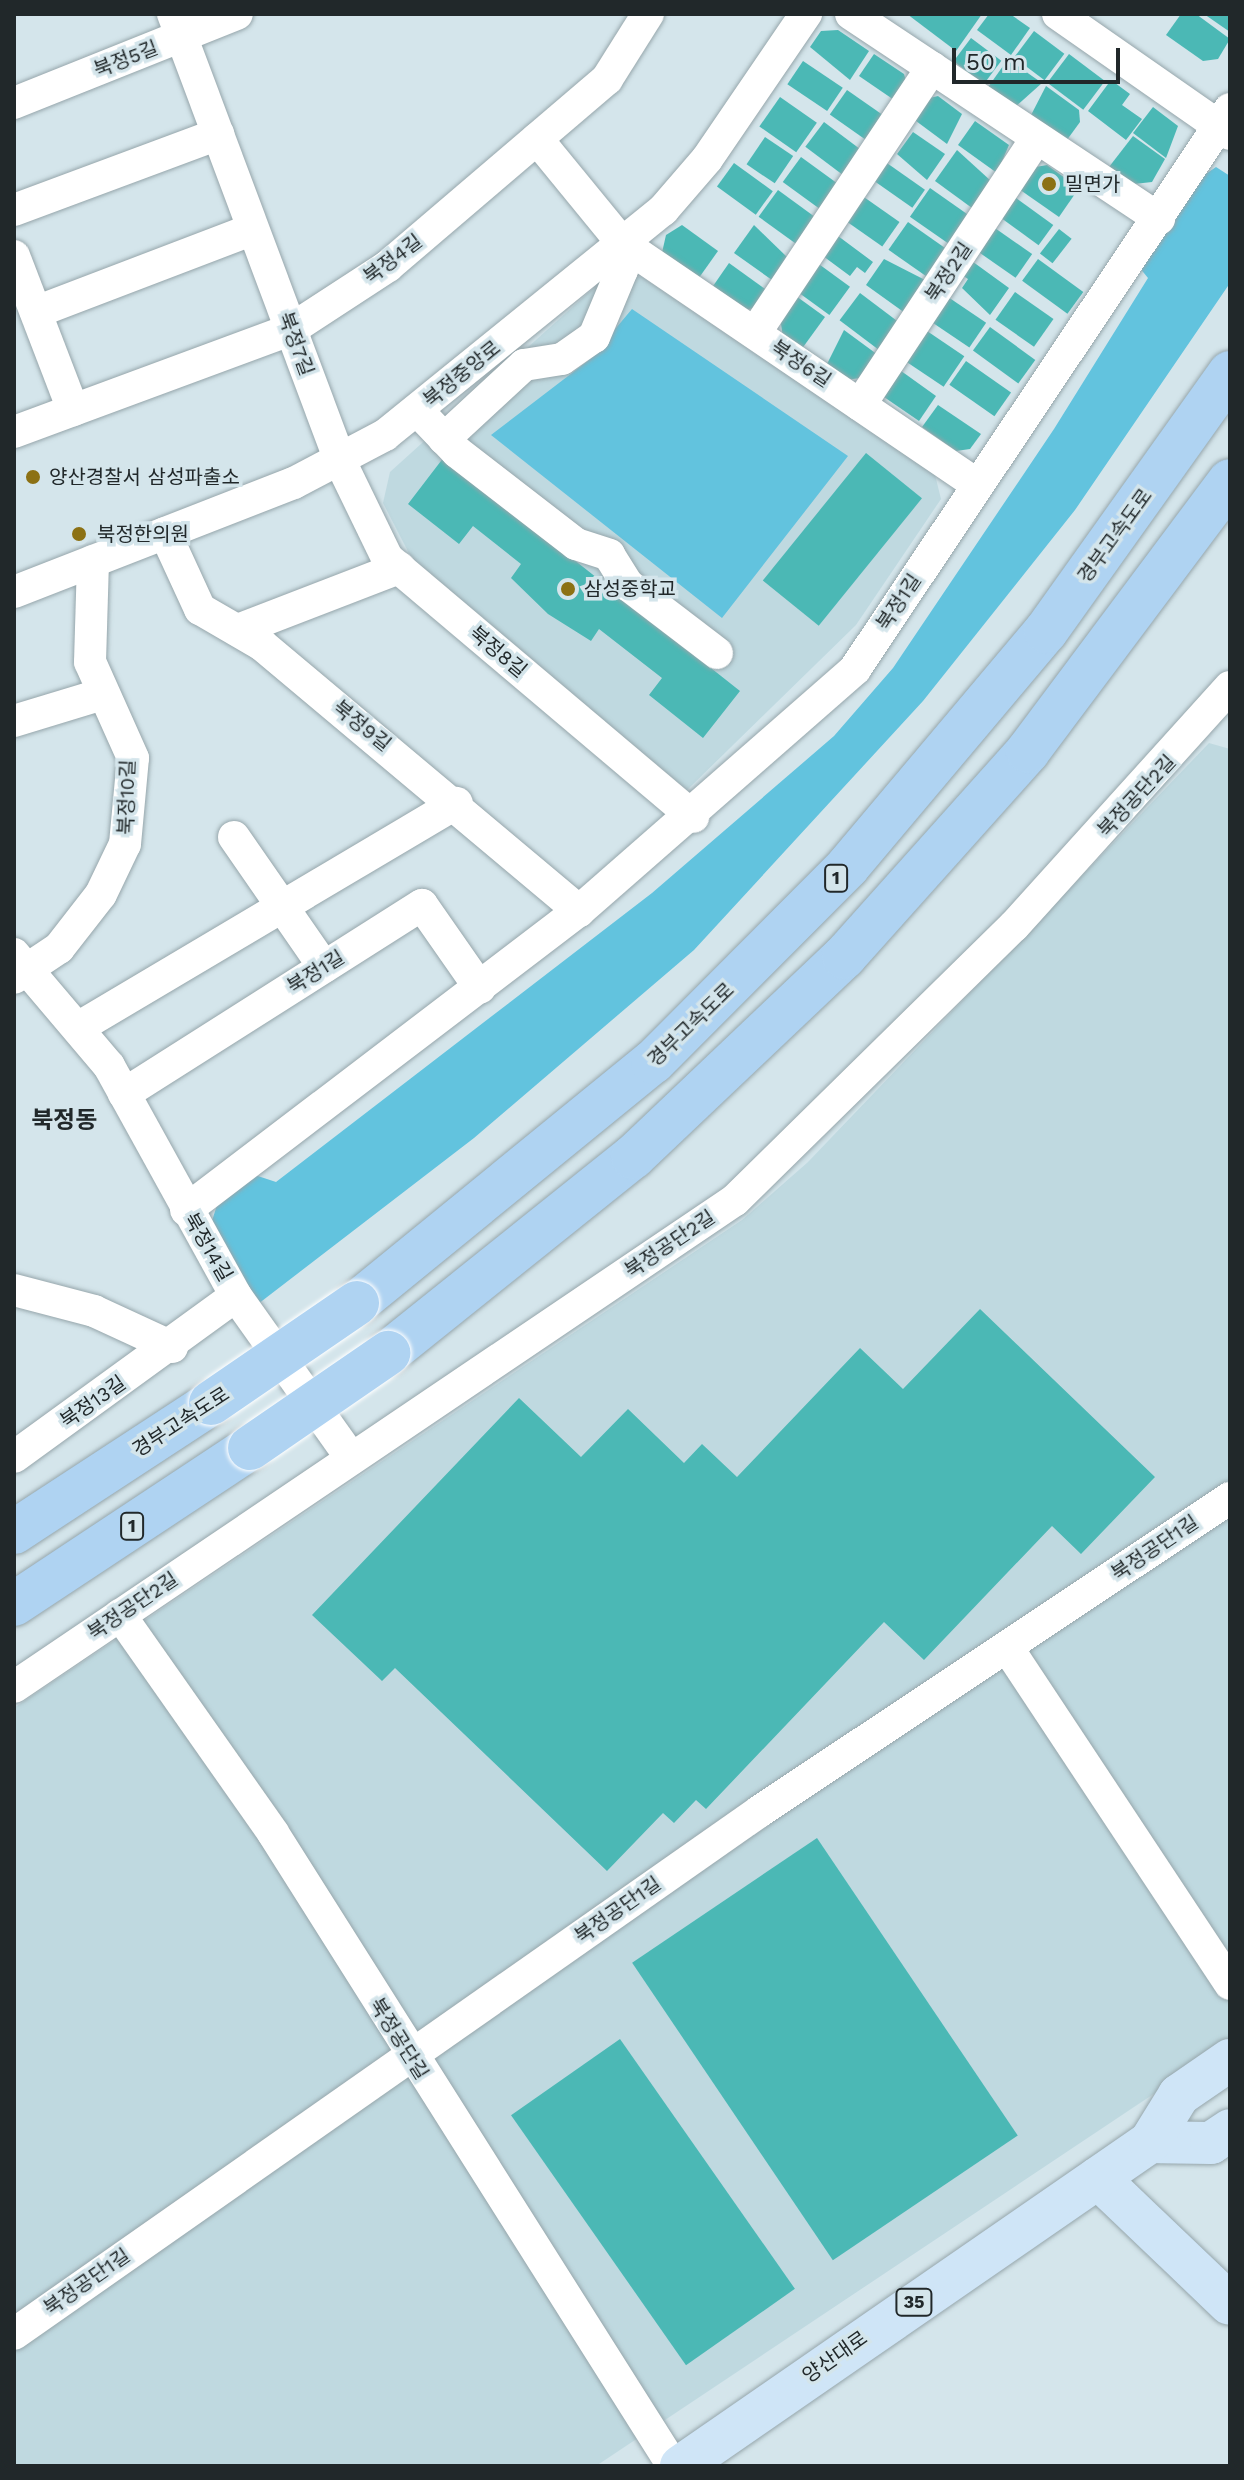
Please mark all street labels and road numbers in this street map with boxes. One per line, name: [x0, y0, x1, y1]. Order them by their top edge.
street label: 북정5길: [90, 36, 162, 82]
street label: 북정4길: [359, 229, 427, 289]
street label: 북정2길: [920, 238, 978, 306]
street label: 북정7길: [273, 309, 319, 379]
street label: 북정6길: [766, 335, 836, 393]
street label: 북정중앙로: [419, 336, 505, 412]
street label: 경부고속도로: [1073, 484, 1157, 588]
street label: 북정1길: [871, 569, 927, 635]
street label: 북정8길: [464, 621, 532, 683]
street label: 북정9길: [328, 695, 396, 757]
street label: 북정공단2길: [1093, 750, 1181, 842]
street label: 북정10길: [114, 759, 140, 835]
road number: 1: [824, 864, 848, 892]
street label: 북정1길: [283, 945, 349, 999]
street label: 경부고속도로: [643, 978, 739, 1072]
street label: 북정공단2길: [620, 1205, 720, 1283]
street label: 북정14길: [179, 1208, 237, 1286]
street label: 북정13길: [56, 1371, 130, 1433]
street label: 경부고속도로: [128, 1382, 234, 1462]
street label: 북정공단1길: [1107, 1510, 1203, 1586]
road number: 1: [120, 1512, 144, 1540]
street label: 북정공단2길: [83, 1567, 183, 1645]
street label: 북정공단1길: [570, 1872, 666, 1948]
street label: 북정공단길: [364, 1994, 434, 2084]
street label: 북정공단1길: [39, 2244, 135, 2320]
road number: 35: [894, 2288, 934, 2316]
street label: 양산대로: [798, 2326, 872, 2388]

